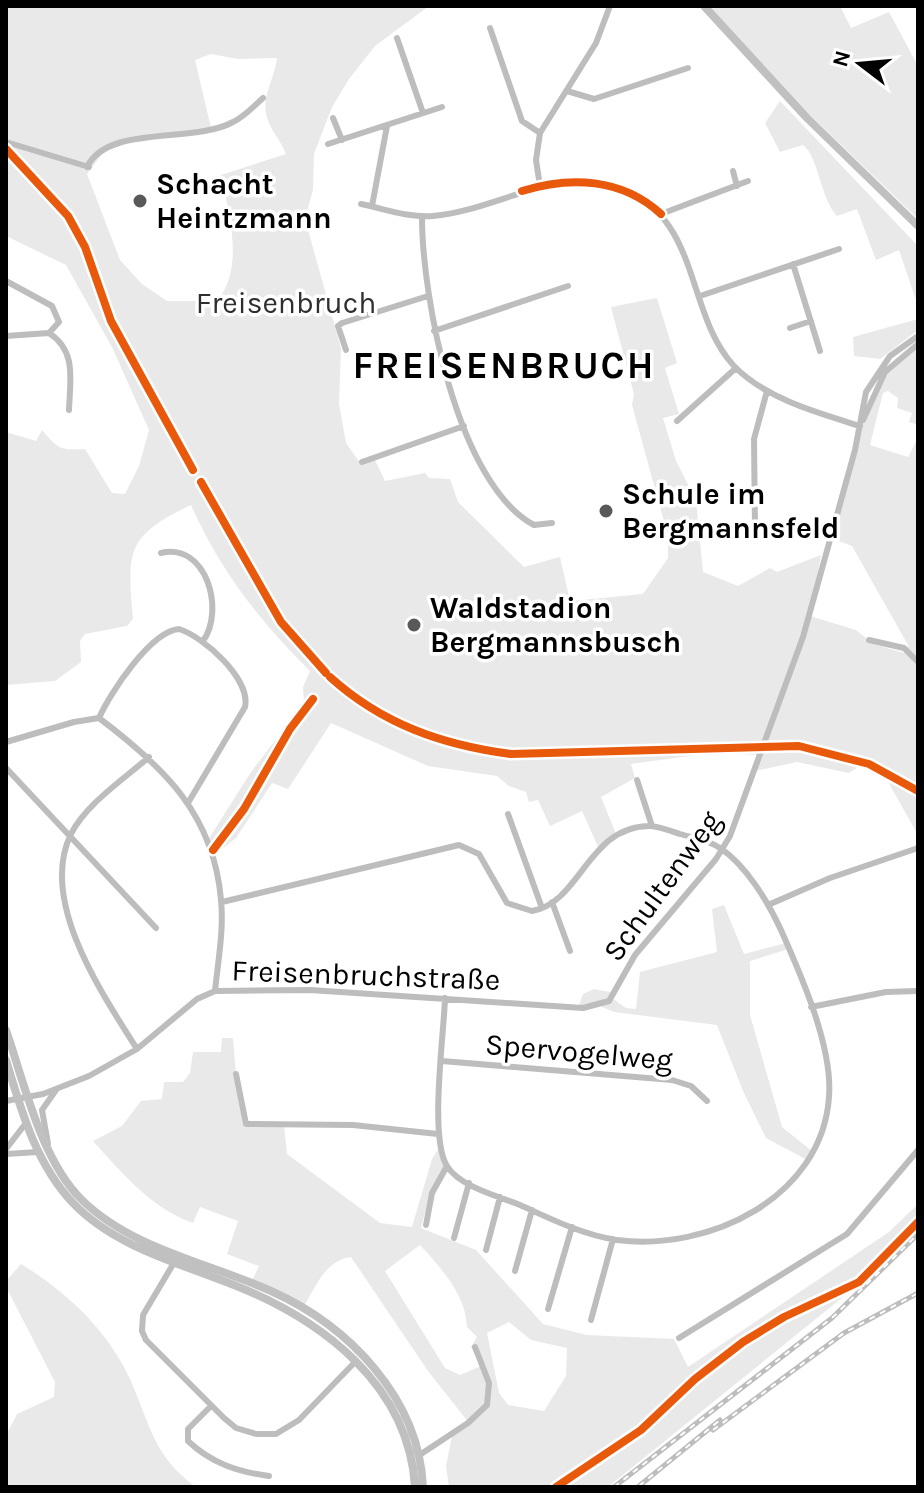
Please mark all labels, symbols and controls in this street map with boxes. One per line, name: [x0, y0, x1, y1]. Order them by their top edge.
north arrow: [820, 24, 900, 104]
text: N: [827, 48, 856, 70]
place label: Schacht Heintzmann: [156, 166, 332, 236]
marker: Schacht Heintzmann: [131, 192, 149, 210]
park label: Freisenbruch: [196, 285, 376, 321]
district label: FREISENBRUCH: [352, 343, 656, 388]
place label: Schule im Bergmannsfeld: [622, 476, 839, 546]
marker: Schule im Bergmannsfeld: [597, 502, 615, 520]
place label: Waldstadion Bergmannsbusch: [430, 590, 681, 660]
marker: Waldstadion Bergmannsbusch: [405, 616, 423, 634]
street label: Schultenweg: [595, 804, 729, 968]
street label: Freisenbruchstraße: [231, 952, 501, 998]
street label: Spervogelweg: [484, 1026, 674, 1078]

